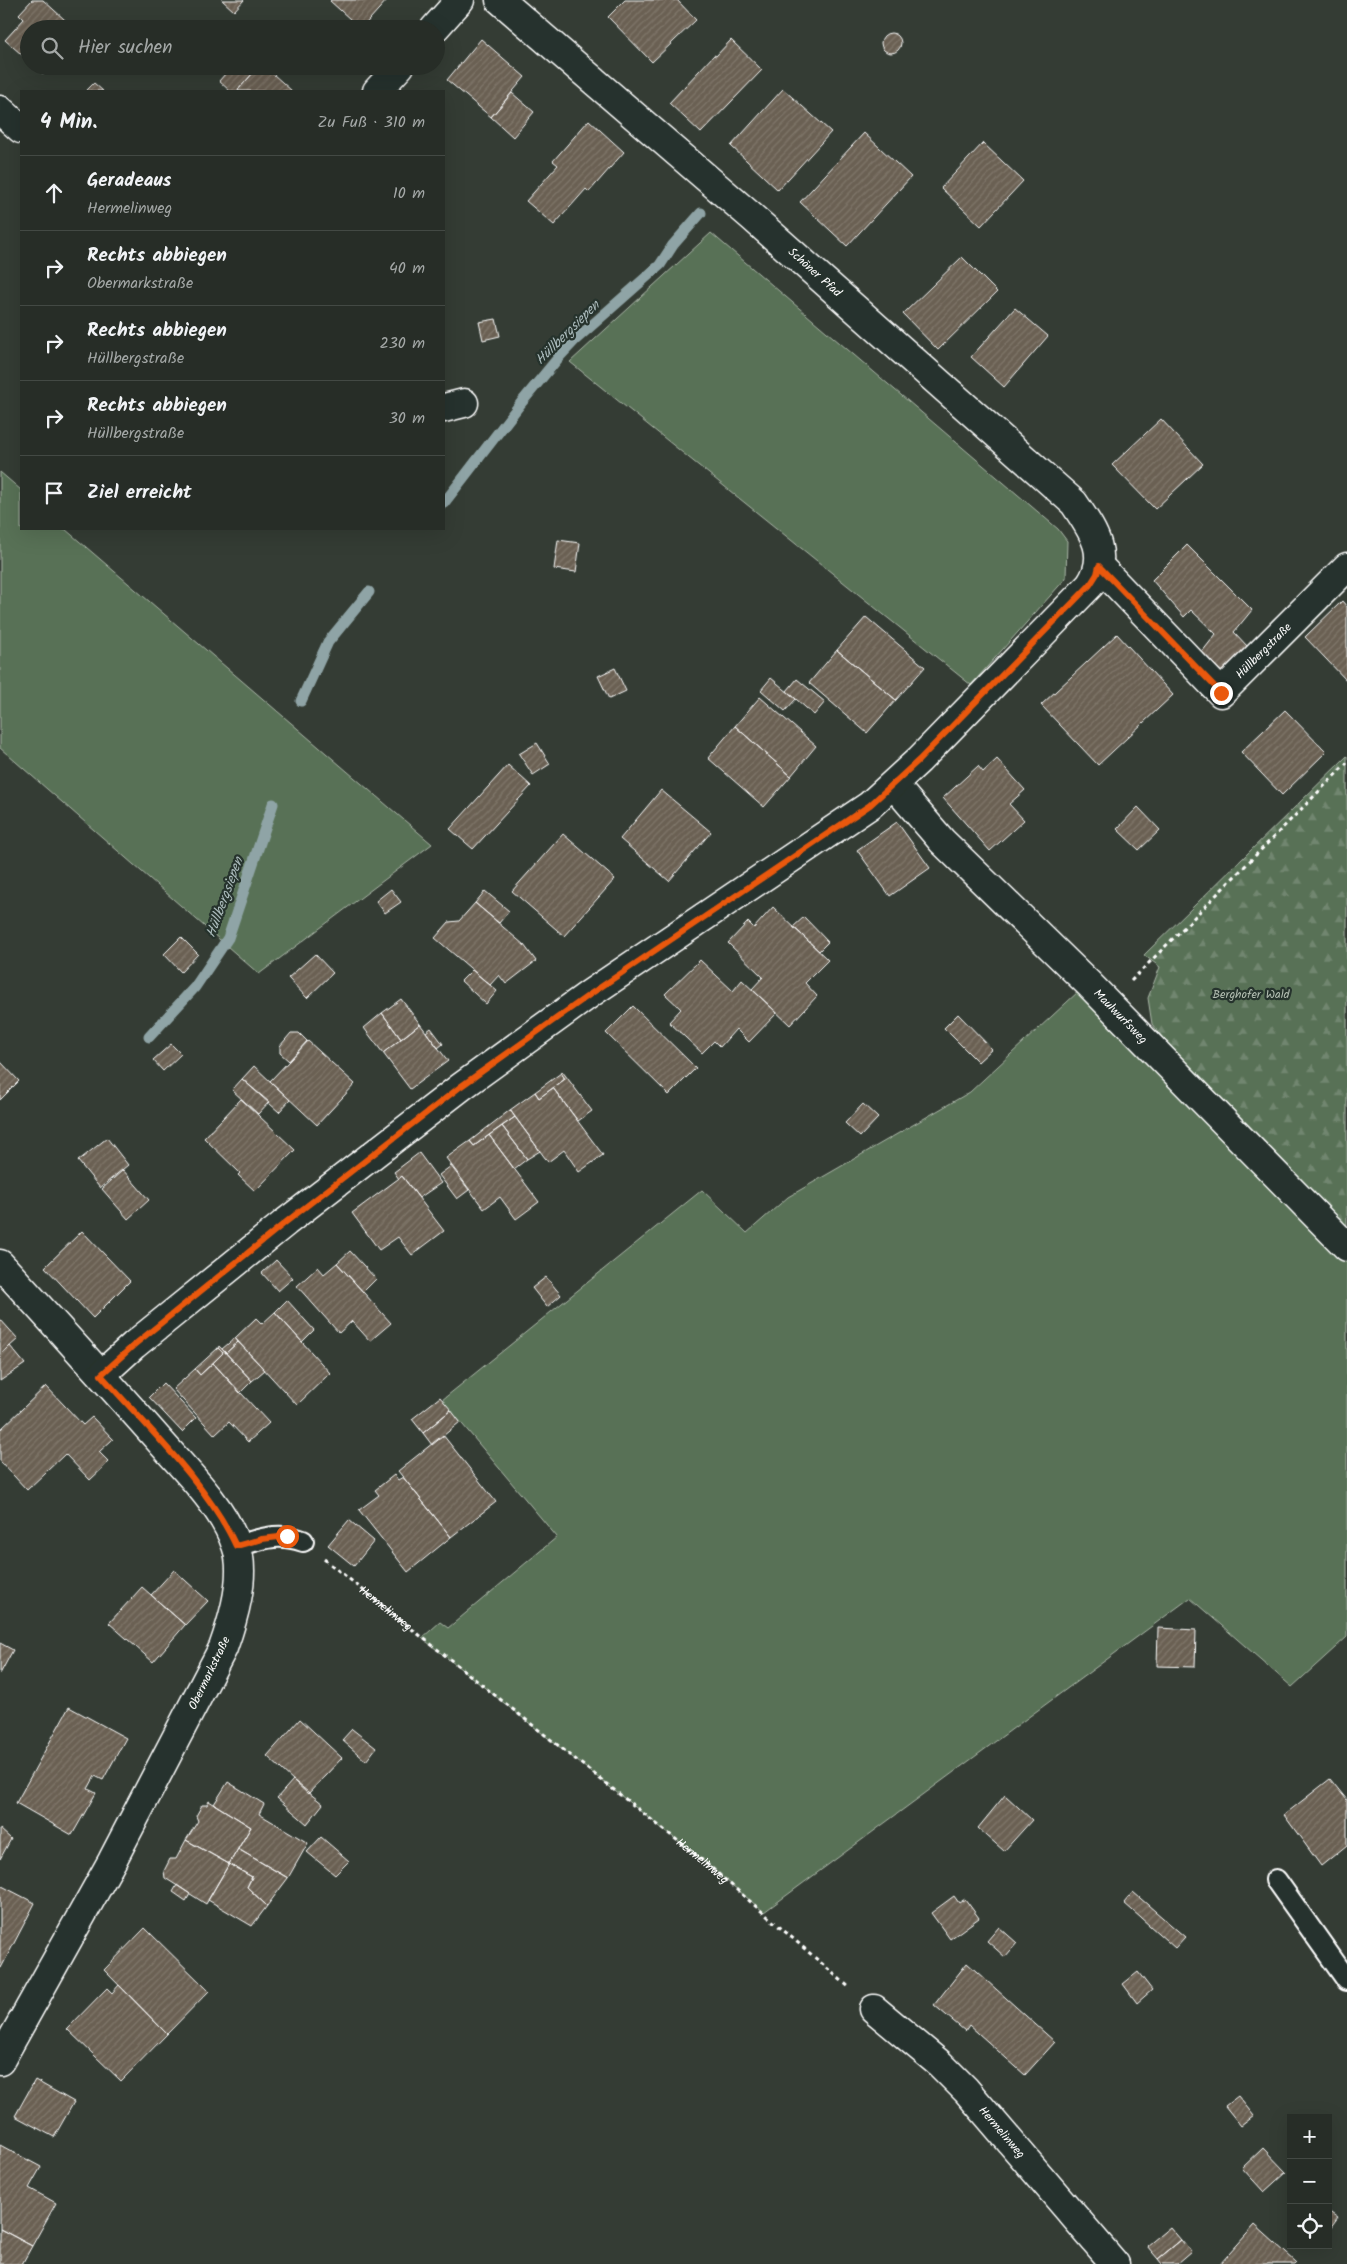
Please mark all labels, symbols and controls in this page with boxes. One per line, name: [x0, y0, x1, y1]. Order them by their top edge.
search box: [20, 20, 445, 75]
text: Hier suchen: [78, 33, 172, 63]
icon: search: [38, 34, 66, 62]
text: 4 Min.: [40, 106, 97, 139]
text: Zu Fuß · 310 m: [318, 110, 425, 135]
text: Geradeaus: [87, 166, 172, 196]
icon: ahead: [40, 179, 68, 207]
text: 10 m: [393, 181, 425, 206]
text: Hermelinweg: [87, 196, 172, 221]
text: Rechts abbiegen: [87, 241, 227, 271]
street label: Schöner Pfad: [783, 243, 847, 302]
icon: right: [40, 254, 68, 282]
text: 40 m: [389, 256, 425, 281]
text: Obermarkstraße: [87, 271, 193, 296]
water label: Hüllbergsiepen: [530, 294, 606, 370]
text: Rechts abbiegen: [87, 316, 227, 346]
icon: right: [40, 329, 68, 357]
text: 230 m: [379, 331, 425, 356]
text: Hüllbergstraße: [87, 346, 184, 371]
text: Rechts abbiegen: [87, 391, 227, 421]
icon: right: [40, 404, 68, 432]
text: 30 m: [389, 406, 425, 431]
text: Hüllbergstraße: [87, 421, 184, 446]
text: Ziel erreicht: [87, 478, 192, 508]
icon: arrive: [40, 479, 68, 507]
street label: Hüllbergstraße: [1231, 618, 1297, 684]
route end: [1210, 682, 1233, 705]
water label: Hüllbergsiepen: [200, 853, 250, 941]
street label: Maulwurfsweg: [1089, 985, 1152, 1049]
park label: Berghofer Wald: [1212, 985, 1291, 1004]
route start: [276, 1525, 299, 1548]
street label: Hermelinweg: [355, 1581, 417, 1636]
street label: Obermarkstraße: [183, 1633, 236, 1713]
street label: Hermelinweg: [671, 1834, 733, 1889]
street label: Hermelinweg: [974, 2102, 1030, 2163]
map controls: [1287, 2114, 1332, 2249]
button: +: [1287, 2114, 1332, 2159]
button: −: [1287, 2159, 1332, 2204]
button: locate: [1287, 2204, 1332, 2249]

